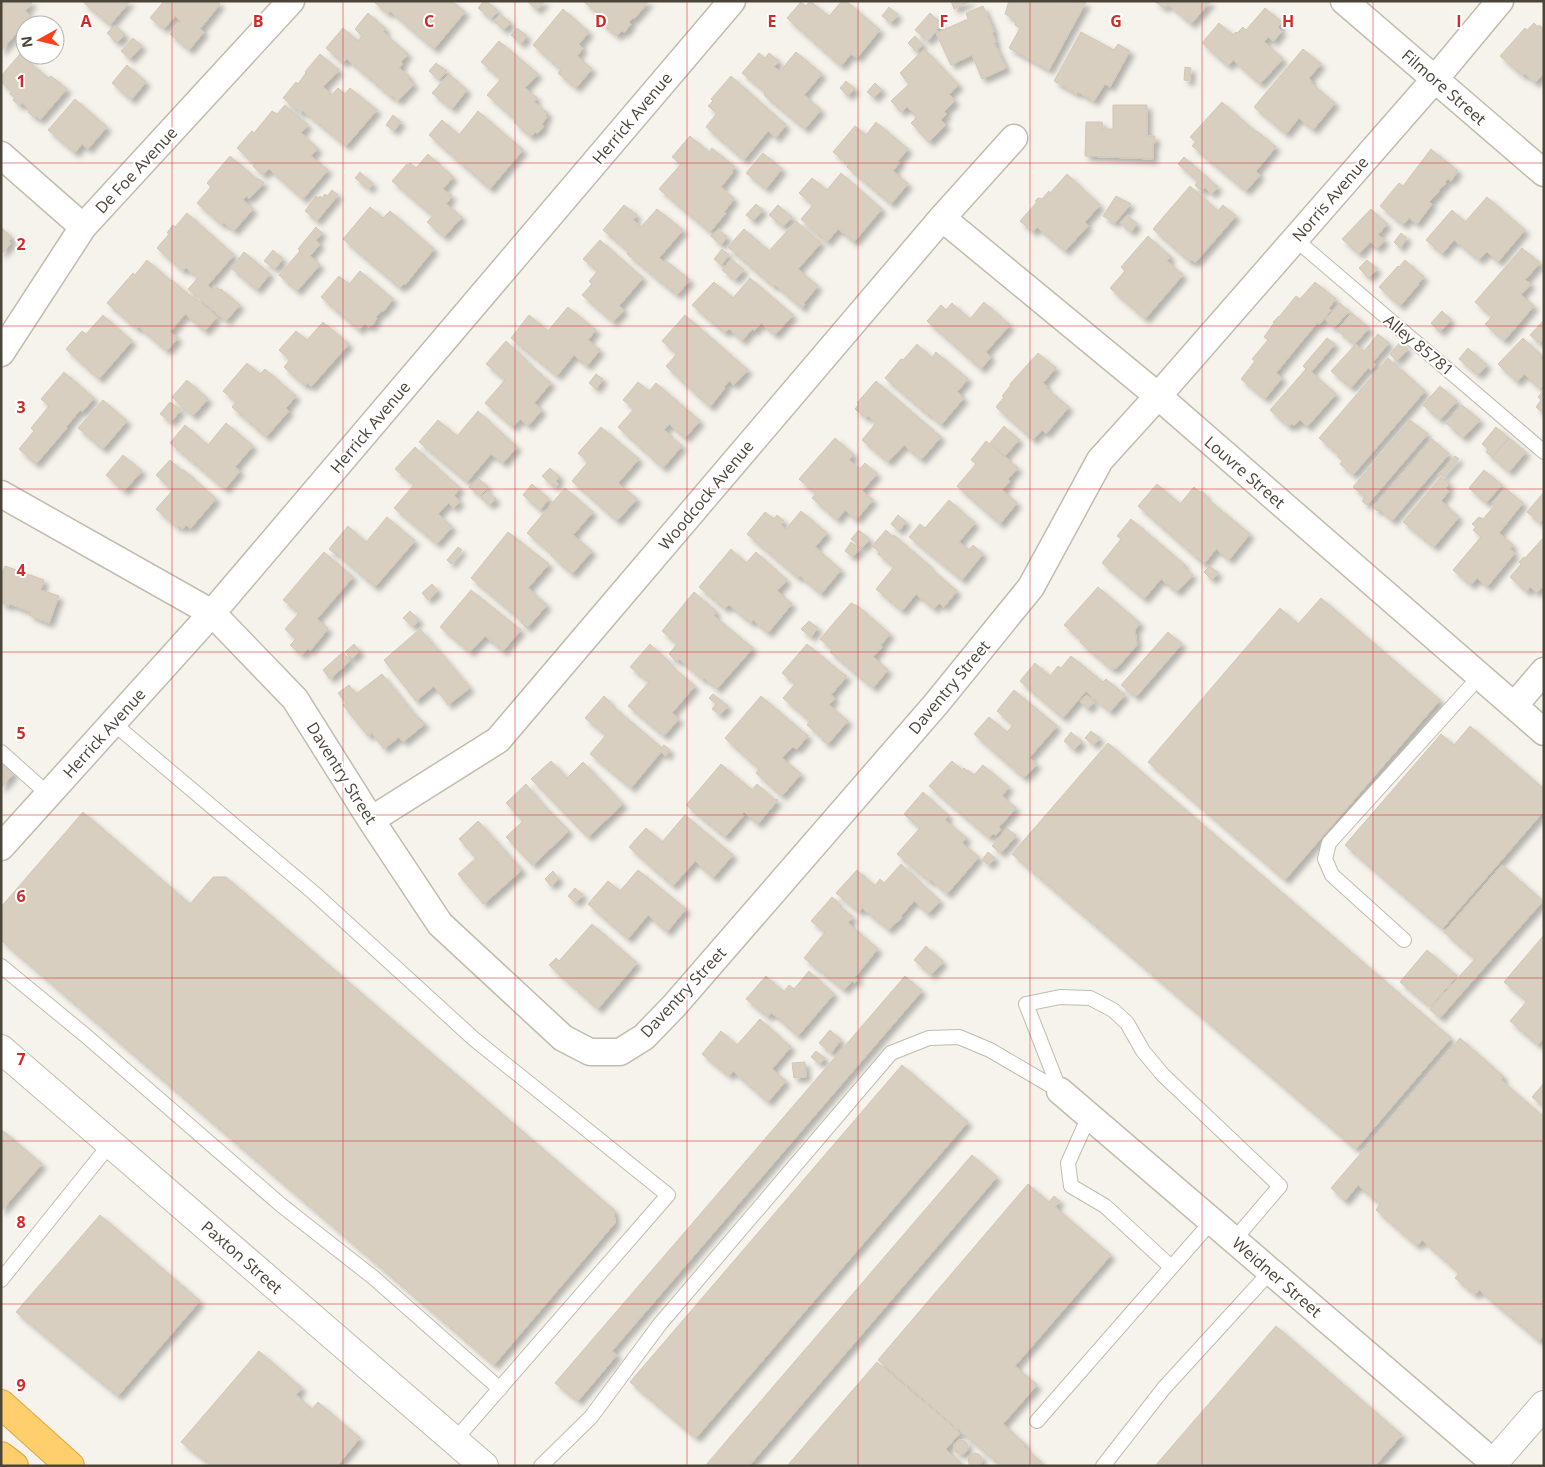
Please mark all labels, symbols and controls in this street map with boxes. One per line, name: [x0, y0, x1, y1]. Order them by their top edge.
text: A: [80, 10, 92, 32]
text: B: [253, 10, 263, 32]
text: C: [424, 10, 434, 32]
text: D: [595, 10, 607, 32]
text: E: [768, 10, 777, 32]
text: F: [940, 10, 948, 32]
text: G: [1110, 10, 1122, 32]
text: H: [1282, 10, 1294, 32]
text: I: [1456, 10, 1462, 32]
north arrow: [15, 15, 65, 65]
text: N: [16, 35, 37, 49]
street label: Filmore Street: [1397, 44, 1491, 130]
street label: Herrick Avenue: [587, 67, 677, 169]
text: 1: [16, 70, 26, 92]
street label: De Foe Avenue: [90, 122, 182, 218]
street label: Norris Avenue: [1287, 152, 1373, 246]
text: 2: [16, 233, 26, 255]
street label: Alley 85781: [1379, 309, 1459, 381]
street label: Herrick Avenue: [325, 376, 415, 478]
text: 3: [16, 396, 26, 418]
street label: Louvre Street: [1200, 431, 1290, 513]
street label: Woodcock Avenue: [654, 435, 758, 555]
text: 4: [16, 559, 26, 581]
street label: Daventry Street: [903, 635, 995, 739]
street label: Herrick Avenue: [58, 683, 150, 783]
street label: Daventry Street: [302, 718, 382, 828]
text: 5: [16, 722, 26, 744]
text: 6: [16, 885, 26, 907]
street label: Daventry Street: [635, 942, 731, 1042]
text: 7: [16, 1048, 26, 1070]
text: 8: [16, 1211, 26, 1233]
street label: Paxton Street: [197, 1216, 288, 1299]
street label: Weidner Street: [1228, 1232, 1327, 1322]
text: 9: [16, 1374, 26, 1396]

